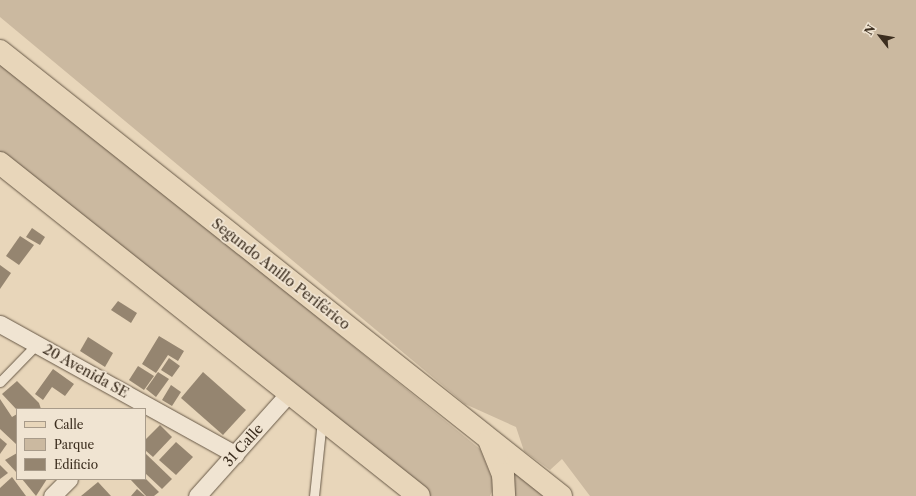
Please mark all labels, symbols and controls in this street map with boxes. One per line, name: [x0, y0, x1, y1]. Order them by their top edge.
north arrow: [860, 16, 900, 56]
text: N: [861, 22, 878, 38]
street label: Segundo Anillo Periférico: [208, 215, 354, 333]
street label: 20 Avenida SE: [40, 340, 132, 402]
legend: [16, 408, 146, 480]
text: Calle: [54, 417, 83, 432]
street label: 31 Calle: [219, 420, 267, 470]
text: Parque: [54, 437, 94, 452]
text: Edificio: [54, 457, 98, 472]

